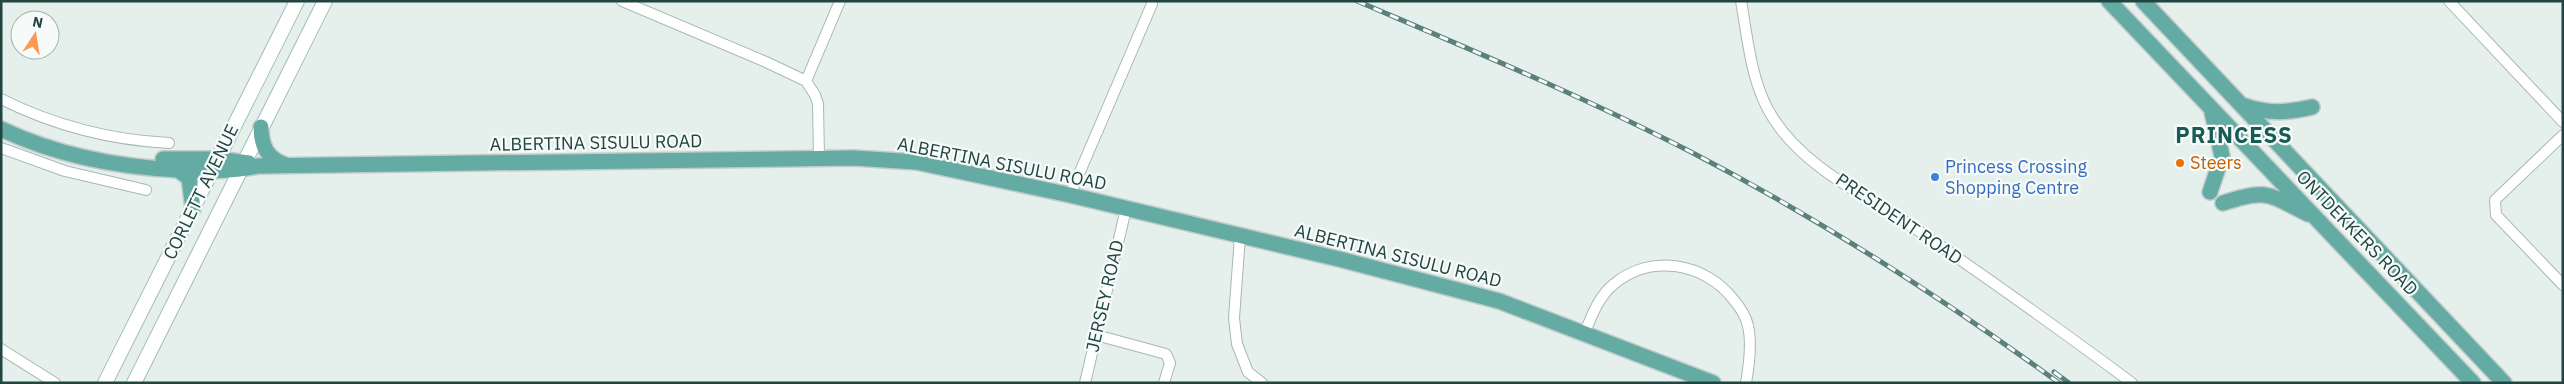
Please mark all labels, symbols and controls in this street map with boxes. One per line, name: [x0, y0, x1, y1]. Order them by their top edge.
north arrow: [10, 10, 60, 60]
text: N: [31, 12, 45, 32]
street label: CORLETT AVENUE: [158, 120, 243, 263]
district label: PRINCESS: [2175, 120, 2293, 149]
street label: ALBERTINA SISULU ROAD: [490, 129, 702, 156]
street label: ALBERTINA SISULU ROAD: [896, 132, 1109, 195]
place label: Steers: [2190, 151, 2242, 174]
place label: Princess Crossing Shopping Centre: [1945, 155, 2087, 199]
marker: Steers: [2174, 157, 2186, 169]
street label: ONTDEKKERS ROAD: [2292, 165, 2423, 300]
street label: PRESIDENT ROAD: [1832, 168, 1967, 269]
marker: Princess Crossing Shopping Centre: [1929, 171, 1941, 183]
street label: ALBERTINA SISULU ROAD: [1292, 219, 1504, 292]
street label: JERSEY ROAD: [1080, 238, 1129, 354]

